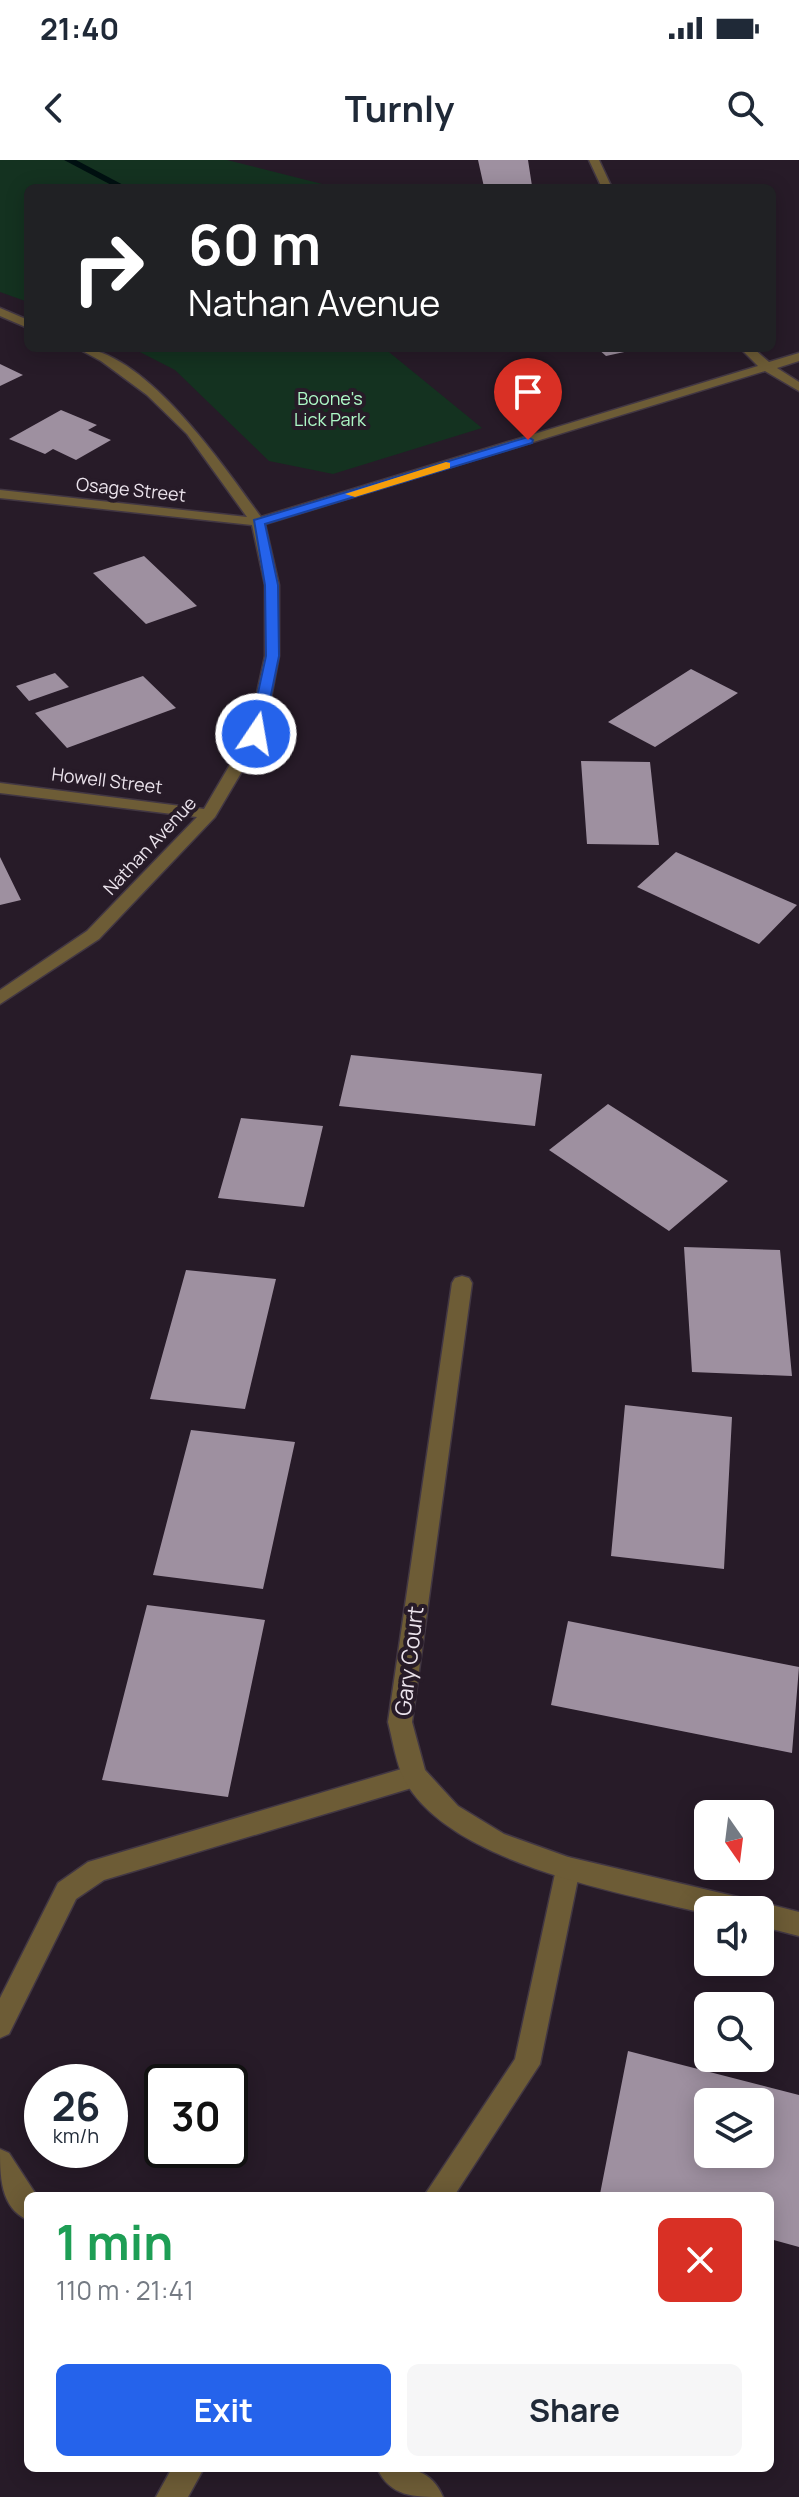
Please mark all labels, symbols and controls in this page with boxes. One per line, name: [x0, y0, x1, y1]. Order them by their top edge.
text: 21:40: [40, 8, 119, 49]
text: Turnly: [345, 84, 454, 133]
icon: back: [32, 86, 76, 130]
icon: search: [723, 86, 767, 130]
text: 60 m: [188, 205, 321, 282]
icon: right: [56, 216, 160, 320]
text: Nathan Avenue: [188, 278, 440, 327]
pin: [494, 358, 562, 440]
icon: arrive: [506, 370, 550, 414]
park label: Boone's Lick Park: [294, 386, 367, 431]
street label: Osage Street: [75, 471, 187, 507]
position arrow: [214, 692, 298, 776]
street label: Howell Street: [50, 761, 164, 799]
street label: Nathan Avenue: [97, 791, 201, 900]
street label: Gary Court: [387, 1604, 431, 1717]
north arrow: [694, 1800, 774, 1880]
map controls: [694, 1800, 774, 2168]
button: sound: [694, 1896, 774, 1976]
button: search: [694, 1992, 774, 2072]
speed limit sign: 30: [144, 2064, 248, 2168]
text: 26: [52, 2078, 100, 2133]
button: layers: [694, 2088, 774, 2168]
text: km/h: [53, 2122, 99, 2149]
text: 1 min: [56, 2209, 173, 2274]
button: close: [658, 2218, 742, 2302]
text: 110 m · 21:41: [56, 2272, 194, 2308]
button: Exit: [56, 2364, 391, 2456]
button: Share: [407, 2364, 742, 2456]

